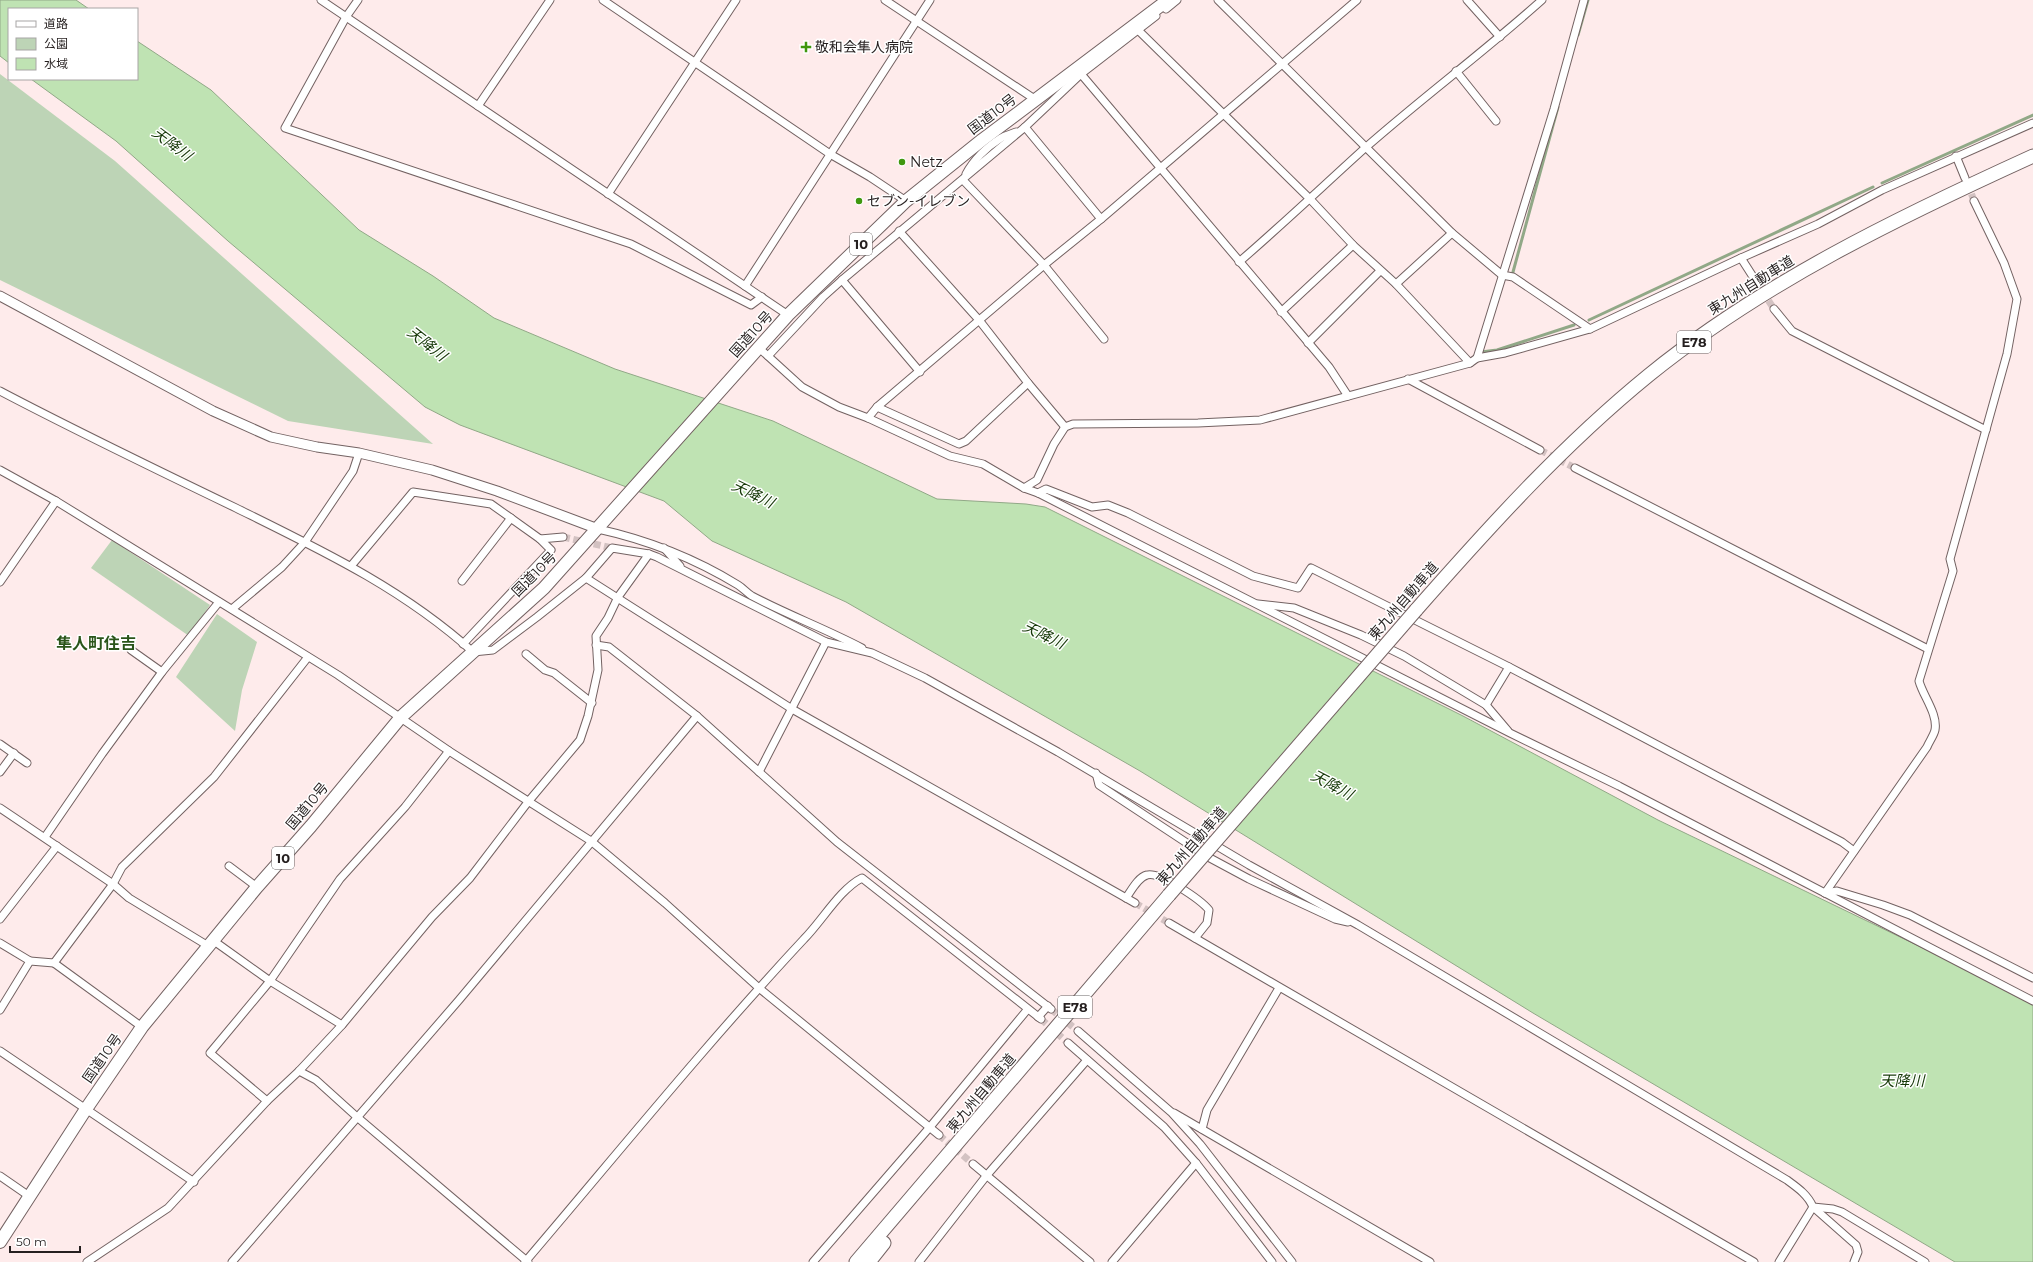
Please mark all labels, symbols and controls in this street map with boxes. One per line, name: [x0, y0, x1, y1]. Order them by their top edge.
legend: [8, 8, 138, 80]
text: 道路: [44, 16, 68, 31]
text: 公園: [44, 36, 68, 51]
place label: 敬和会隼人病院: [815, 38, 913, 56]
marker: 敬和会隼人病院: [800, 41, 812, 53]
text: 水域: [44, 56, 68, 71]
street label: 国道10号: [964, 90, 1020, 138]
water label: 天降川: [149, 122, 198, 166]
place label: Netz: [910, 153, 943, 171]
marker: Netz: [897, 157, 907, 167]
place label: セブン-イレブン: [867, 192, 970, 210]
marker: セブン-イレブン: [854, 196, 864, 206]
road number: 10: [850, 233, 872, 255]
street label: 東九州自動車道: [1705, 251, 1797, 319]
street label: 国道10号: [725, 307, 777, 361]
water label: 天降川: [404, 322, 452, 366]
road number: E78: [1677, 331, 1711, 353]
water label: 天降川: [729, 475, 779, 513]
street label: 国道10号: [508, 548, 560, 600]
street label: 東九州自動車道: [1364, 558, 1442, 644]
water label: 天降川: [1020, 616, 1070, 654]
district label: 隼人町住吉: [56, 634, 136, 653]
water label: 天降川: [1308, 766, 1358, 804]
street label: 国道10号: [282, 779, 332, 833]
street label: 東九州自動車道: [1152, 803, 1230, 889]
road number: 10: [272, 847, 294, 869]
road number: E78: [1058, 996, 1092, 1018]
street label: 国道10号: [78, 1030, 126, 1086]
street label: 東九州自動車道: [943, 1050, 1019, 1136]
water label: 天降川: [1879, 1071, 1926, 1090]
scale bar: [10, 1228, 80, 1254]
text: 50 m: [16, 1234, 47, 1249]

